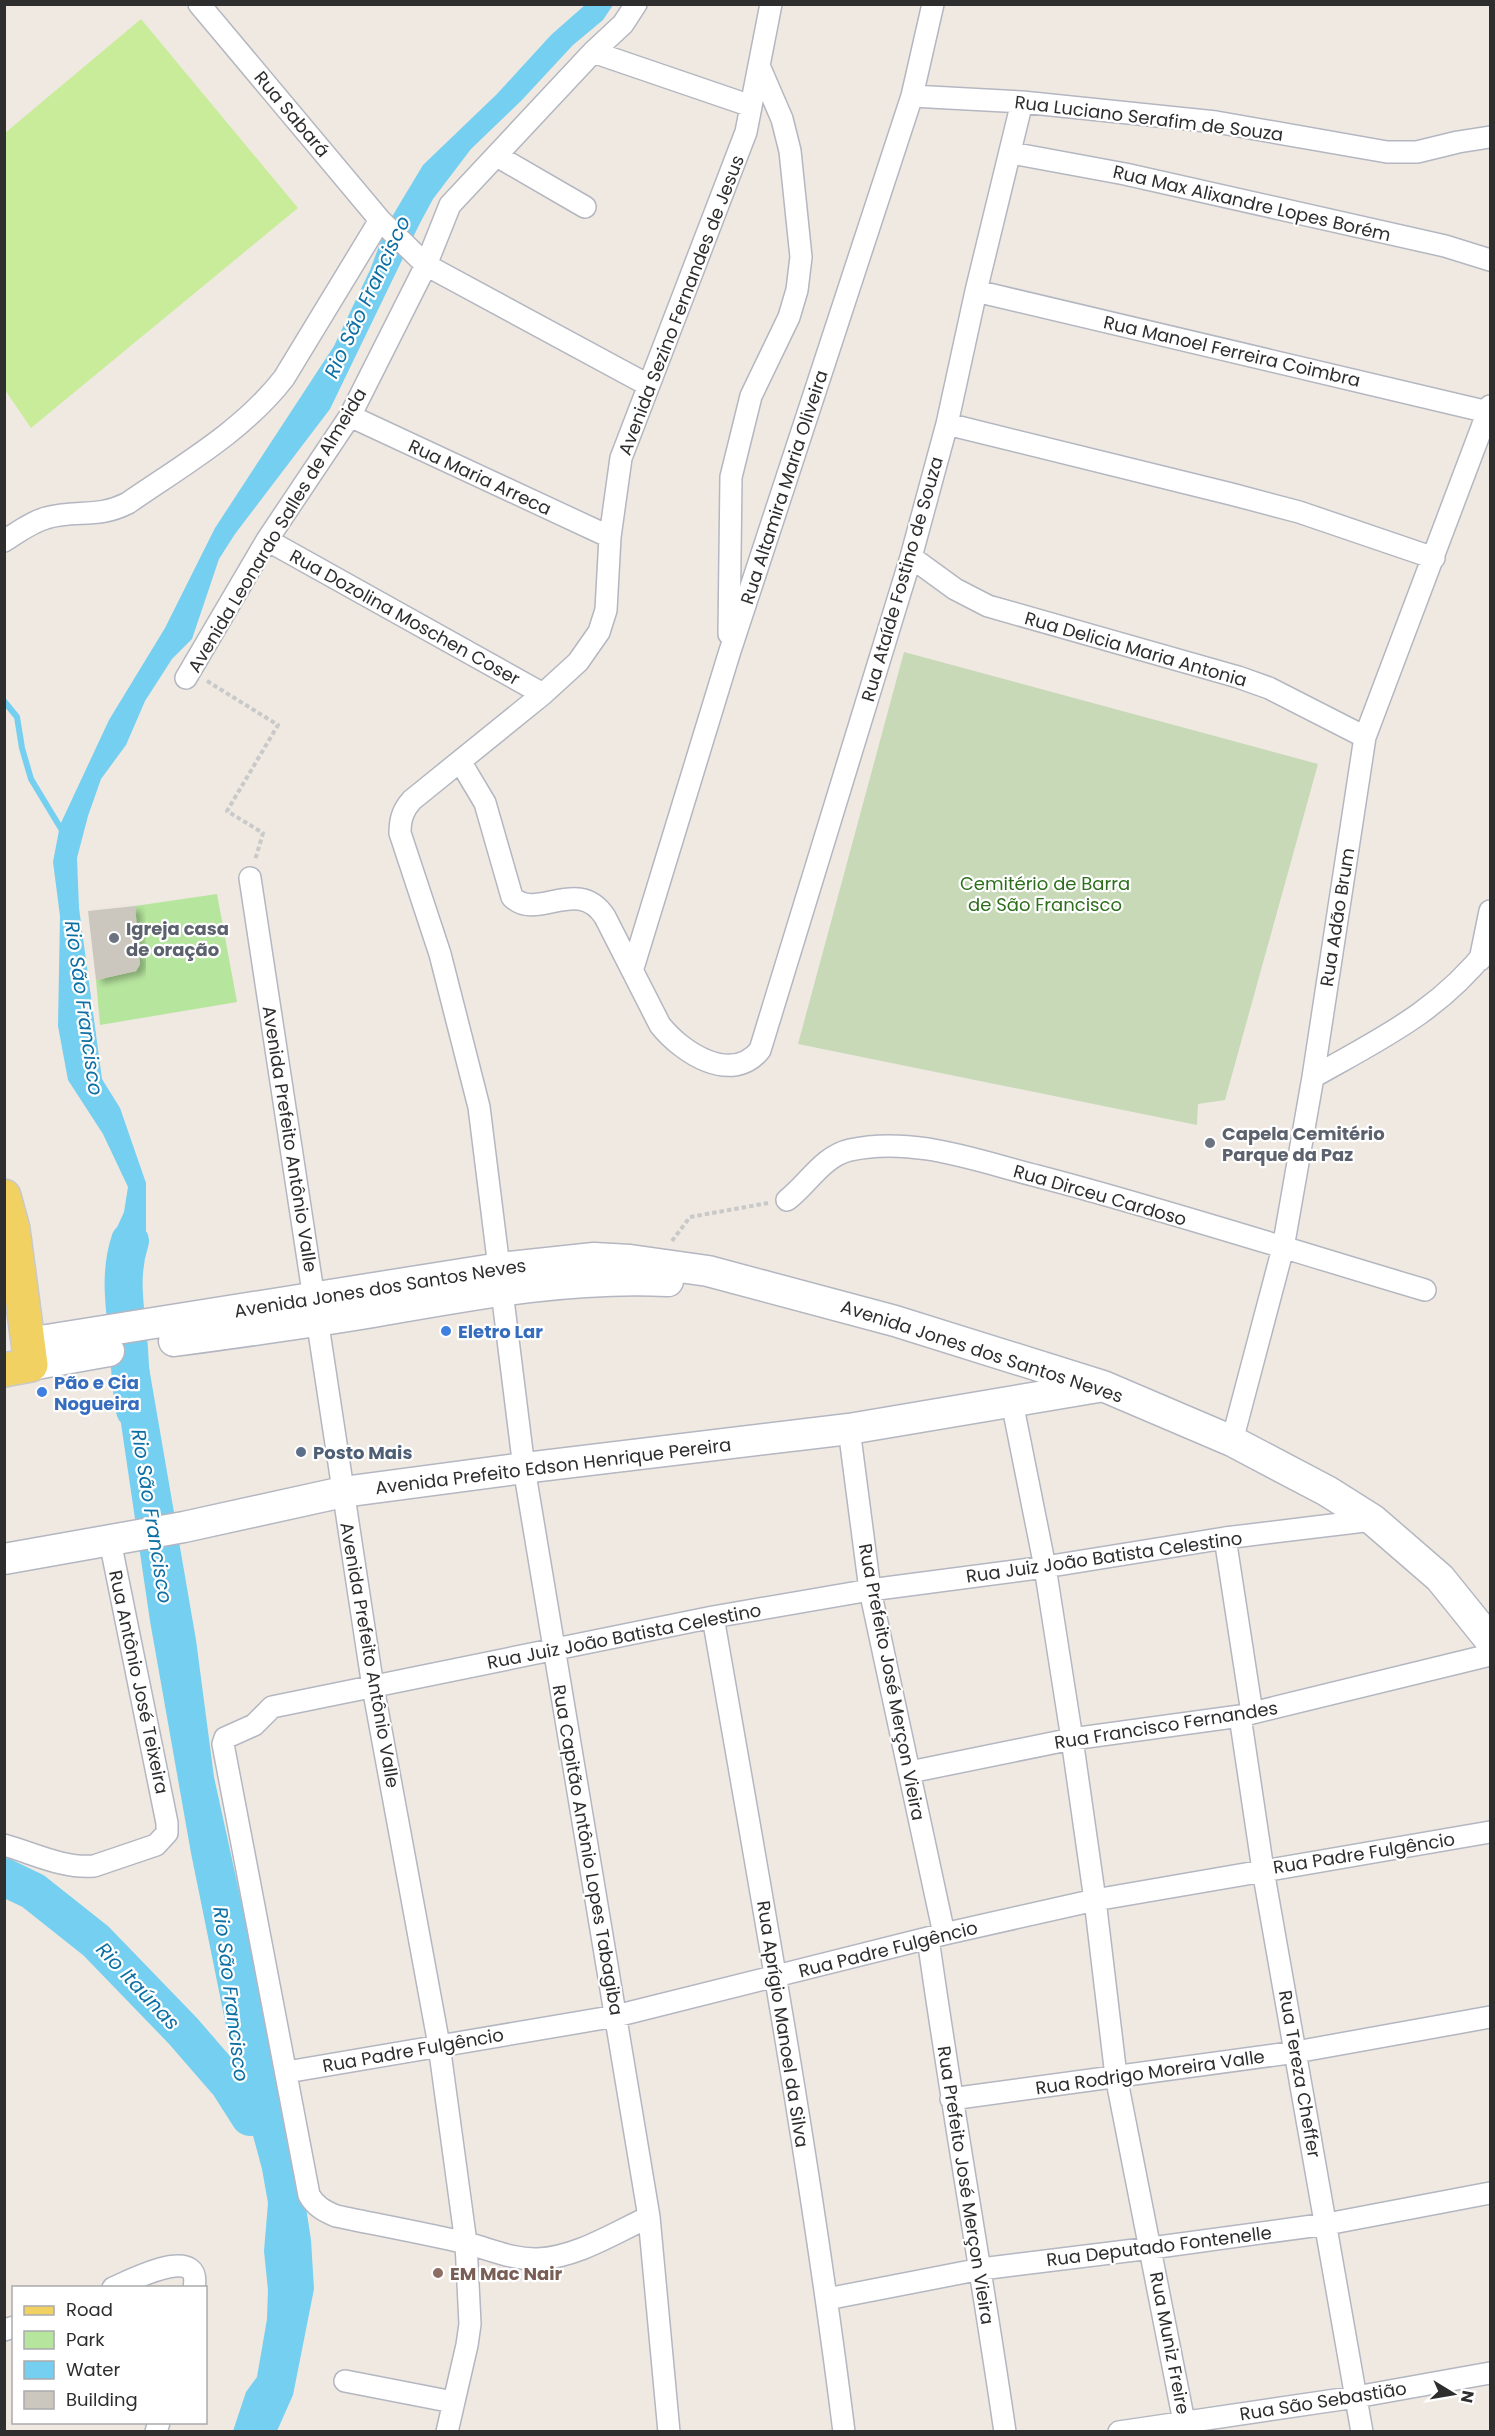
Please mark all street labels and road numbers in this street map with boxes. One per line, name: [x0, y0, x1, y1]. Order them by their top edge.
street label: Rua Sabará: [249, 66, 335, 162]
street label: Rua Luciano Serafim de Souza: [1013, 89, 1285, 147]
street label: Avenida Sezino Fernandes de Jesus: [612, 151, 750, 459]
street label: Rua Max Alixandre Lopes Borém: [1111, 159, 1393, 247]
street label: Rua Manoel Ferreira Coimbra: [1101, 309, 1363, 393]
street label: Rua Altamira Maria Oliveira: [734, 367, 834, 607]
street label: Avenida Leonardo Salles de Almeida: [182, 383, 372, 677]
street label: Rua Maria Arreca: [404, 433, 556, 521]
street label: Rua Ataíde Fostino de Souza: [855, 454, 949, 704]
street label: Rua Dozolina Moschen Coser: [285, 543, 525, 691]
street label: Rua Delicia Maria Antonia: [1022, 605, 1250, 693]
street label: Rua Adão Brum: [1314, 846, 1360, 988]
street label: Avenida Prefeito Antônio Valle: [257, 1004, 323, 1274]
street label: Rua Dirceu Cardoso: [1010, 1158, 1190, 1232]
street label: Avenida Jones dos Santos Neves: [232, 1253, 528, 1323]
street label: Avenida Jones dos Santos Neves: [838, 1293, 1126, 1409]
street label: Avenida Prefeito Edson Henrique Pereira: [374, 1432, 732, 1500]
street label: Avenida Prefeito Antônio Valle: [334, 1520, 406, 1790]
street label: Rua Juiz João Batista Celestino: [964, 1525, 1244, 1589]
street label: Rua Prefeito José Merçon Vieira: [853, 1541, 931, 1823]
street label: Rua Antônio José Teixeira: [103, 1568, 175, 1796]
street label: Rua Juiz João Batista Celestino: [485, 1597, 763, 1675]
street label: Rua Capitão Antônio Lopes Tabagiba: [547, 1683, 629, 2017]
street label: Rua Francisco Fernandes: [1053, 1695, 1279, 1755]
street label: Rua Padre Fulgêncio: [1271, 1826, 1457, 1880]
street label: Rua Aprígio Manoel da Silva: [751, 1899, 815, 2149]
street label: Rua Padre Fulgêncio: [796, 1915, 980, 1983]
street label: Rua Tereza Cheffer: [1273, 1988, 1327, 2160]
street label: Rua Padre Fulgêncio: [320, 2022, 506, 2078]
street label: Rua Prefeito José Merçon Vieira: [932, 2044, 1000, 2326]
street label: Rua Rodrigo Moreira Valle: [1034, 2044, 1266, 2100]
street label: Rua Deputado Fontenelle: [1045, 2220, 1273, 2272]
street label: Rua Muniz Freire: [1144, 2270, 1196, 2416]
street label: Rua São Sebastião: [1238, 2375, 1408, 2427]

